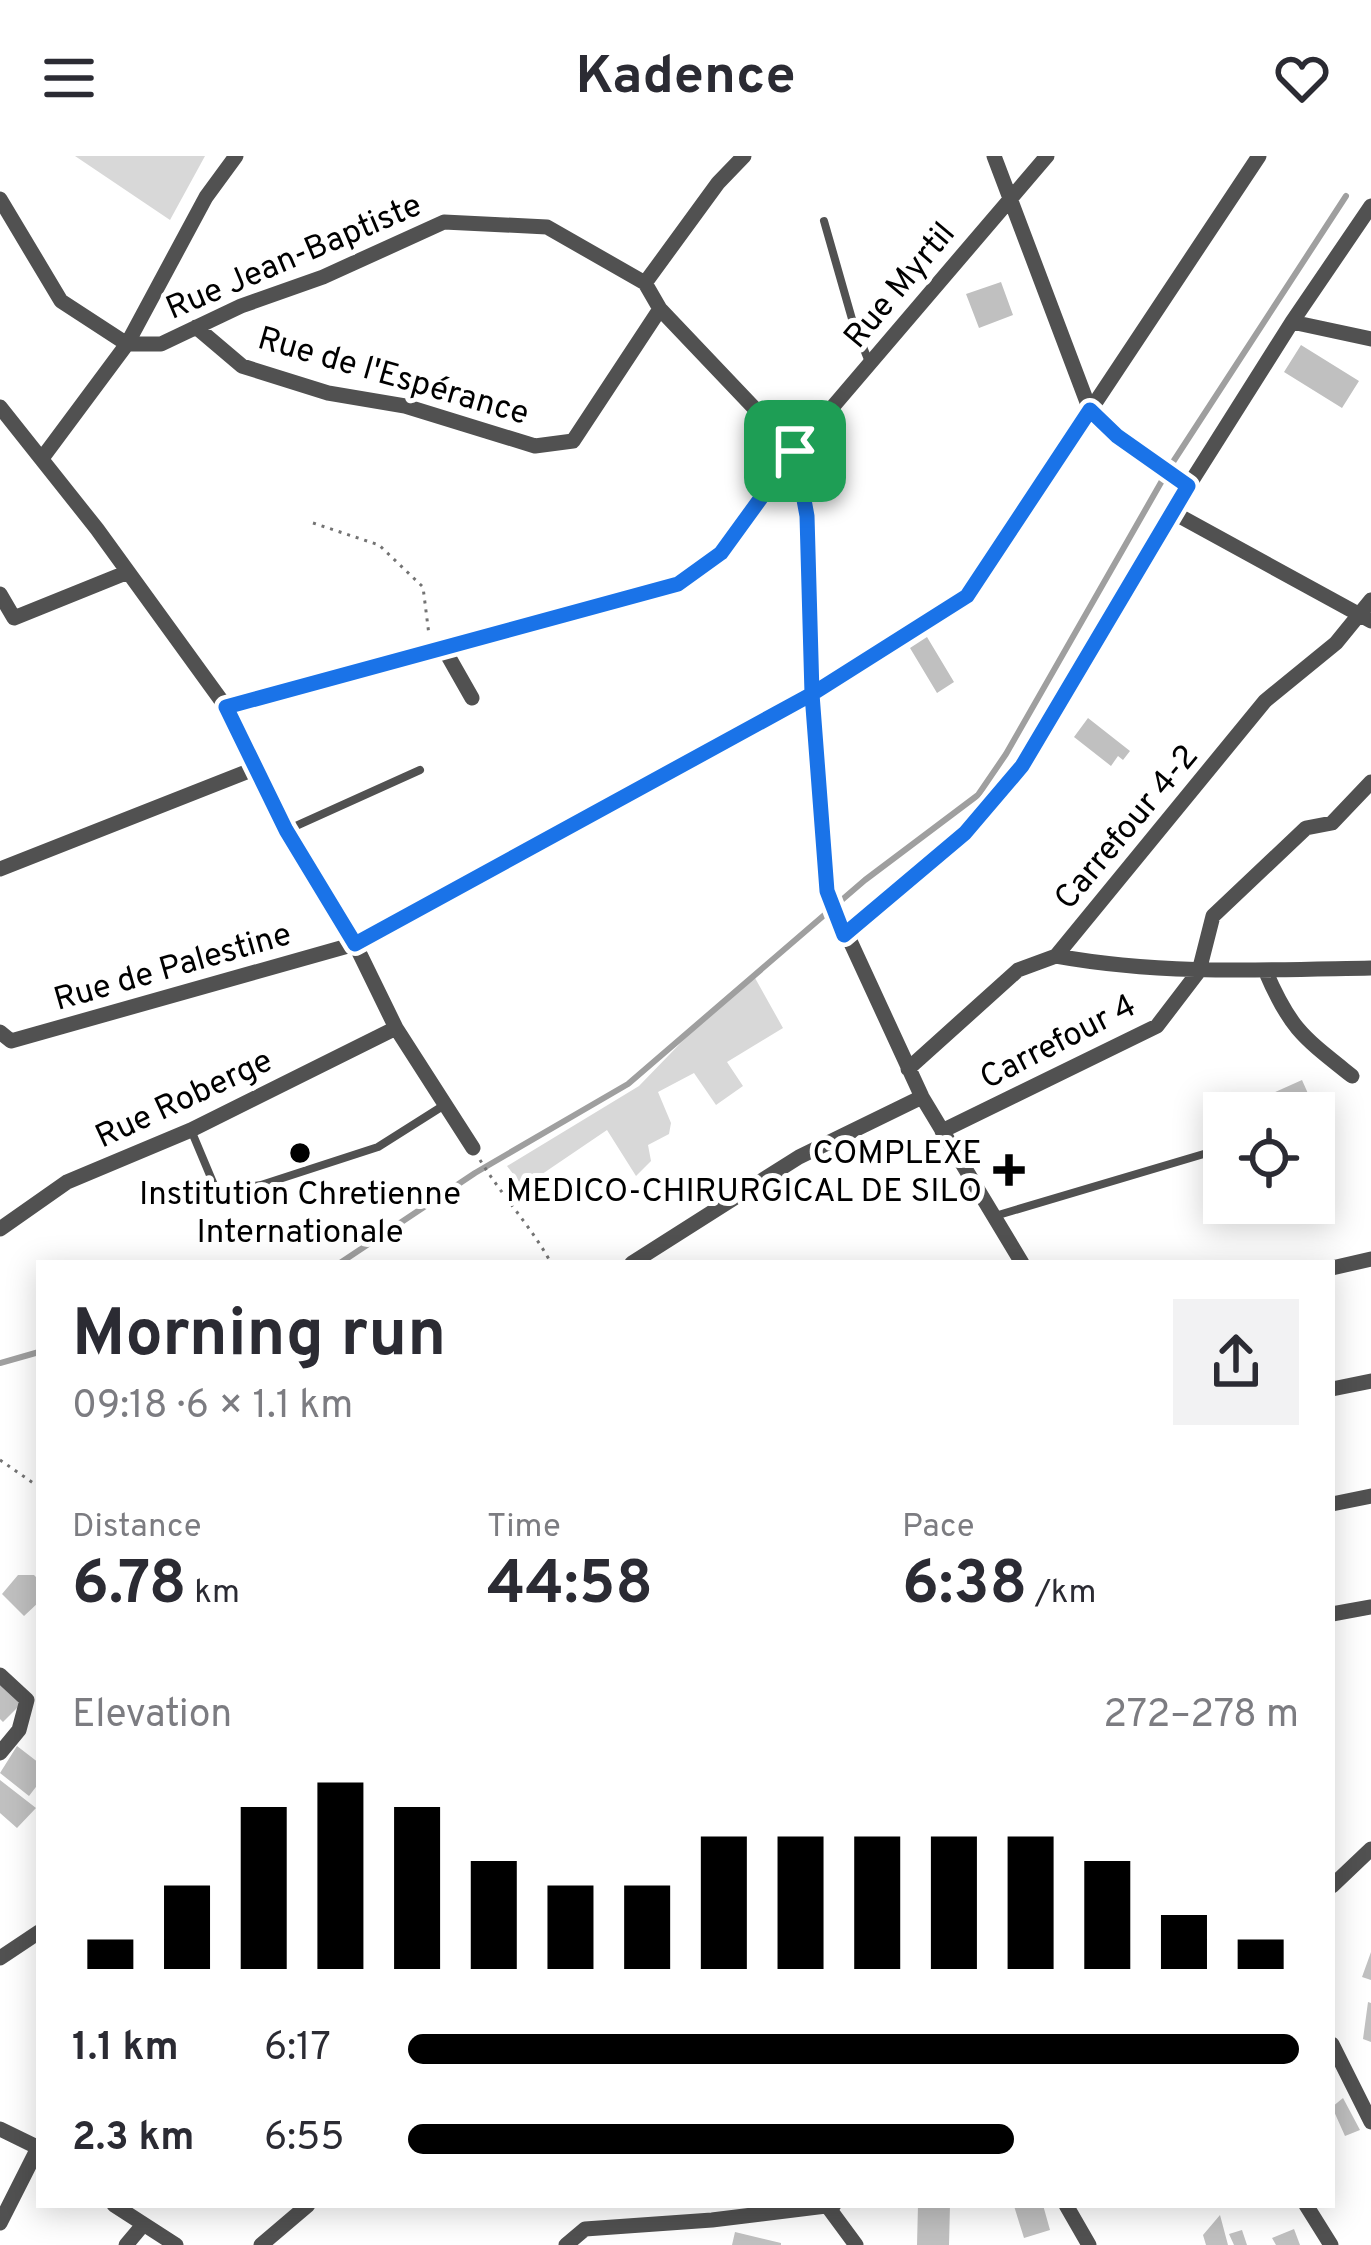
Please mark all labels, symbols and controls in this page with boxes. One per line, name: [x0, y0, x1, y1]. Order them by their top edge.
text: Kadence: [576, 44, 795, 113]
icon: menu: [36, 45, 102, 111]
icon: heart: [1269, 45, 1335, 111]
street label: Rue Jean-Baptiste: [161, 186, 429, 331]
street label: Rue Myrtil: [836, 215, 966, 358]
street label: Rue de l'Espérance: [252, 319, 533, 437]
pin: [744, 400, 846, 502]
icon: arrive: [762, 418, 828, 484]
street label: Carrefour 4-2: [1047, 737, 1209, 920]
street label: Rue de Palestine: [49, 915, 297, 1023]
street label: Carrefour 4: [974, 986, 1144, 1101]
street label: Rue Roberge: [90, 1041, 280, 1160]
map controls: [1203, 1092, 1335, 1224]
button: locate: [1203, 1092, 1335, 1224]
place label: COMPLEXE MEDICO-CHIRURGICAL DE SILO: [506, 1134, 982, 1214]
marker: Institution Chretienne Internationale: [287, 1140, 313, 1166]
marker: COMPLEXE MEDICO-CHIRURGICAL DE SILO: [993, 1154, 1025, 1186]
place label: Institution Chretienne Internationale: [139, 1175, 461, 1255]
text: Morning run: [72, 1296, 446, 1379]
button: share: [1173, 1299, 1299, 1425]
text: 09:18 · 6 × 1.1 km: [72, 1383, 353, 1432]
text: Distance: [72, 1507, 202, 1549]
text: Time: [487, 1507, 561, 1549]
text: Pace: [902, 1507, 975, 1549]
text: 6.78: [72, 1549, 186, 1625]
text: 44:58: [487, 1549, 653, 1625]
text: 6:38: [902, 1549, 1027, 1625]
text: km: [186, 1573, 240, 1615]
text: /km: [1027, 1573, 1096, 1615]
text: Elevation: [72, 1692, 232, 1741]
text: 272–278 m: [1103, 1692, 1299, 1741]
text: 1.1 km: [72, 2025, 179, 2074]
text: 6:17: [264, 2025, 331, 2074]
text: 2.3 km: [72, 2115, 194, 2164]
text: 6:55: [264, 2115, 345, 2164]

